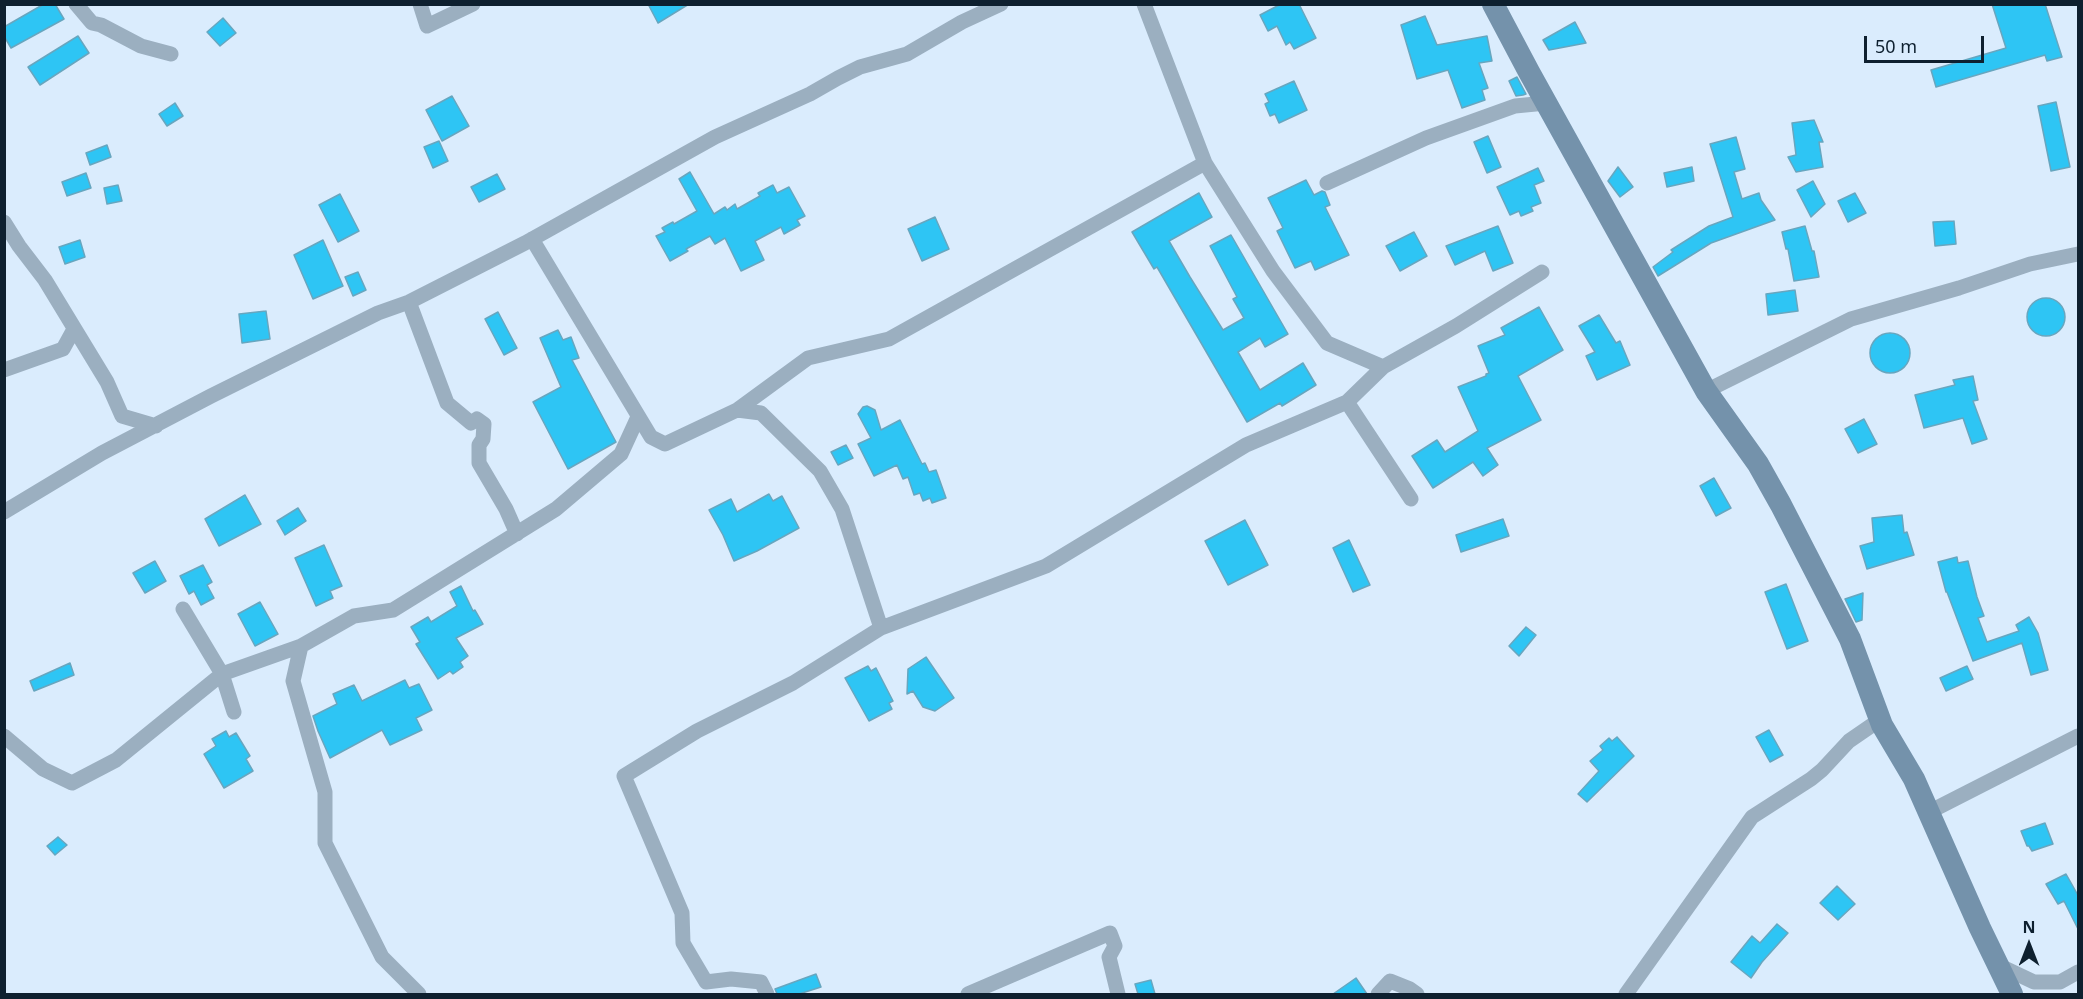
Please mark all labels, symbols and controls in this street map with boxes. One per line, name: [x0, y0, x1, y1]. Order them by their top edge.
scale bar: [1867, 24, 1987, 62]
text: 50 m: [1875, 34, 1917, 58]
north arrow: [1999, 915, 2059, 975]
text: N: [2022, 916, 2036, 938]

